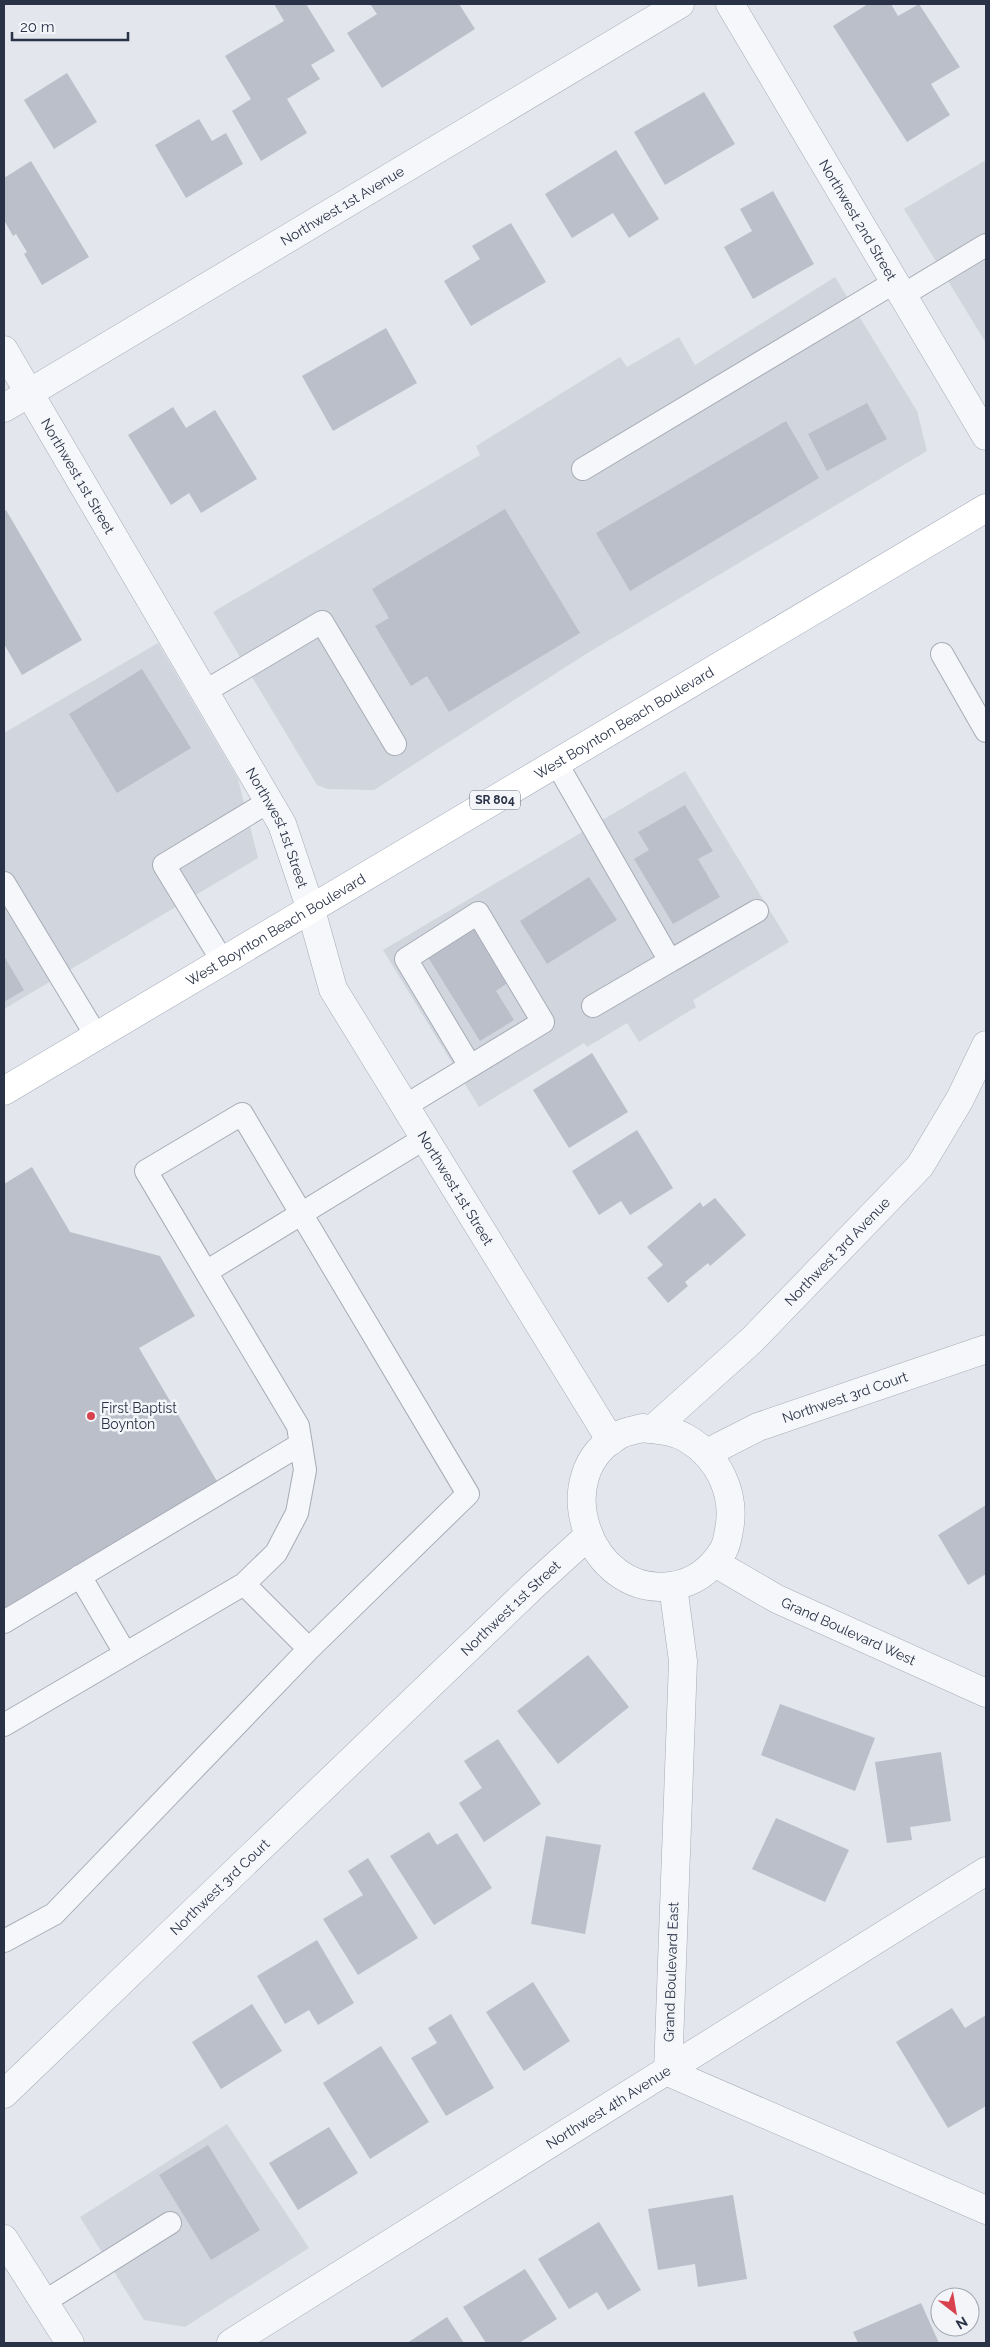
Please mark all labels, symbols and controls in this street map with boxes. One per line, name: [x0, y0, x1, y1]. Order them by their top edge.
scale bar: [12, 10, 129, 42]
text: 20 m: [20, 18, 55, 36]
street label: Northwest 2nd Street: [816, 157, 900, 283]
street label: Northwest 1st Avenue: [278, 163, 407, 249]
street label: Northwest 1st Street: [38, 415, 118, 537]
street label: West Boynton Beach Boulevard: [532, 664, 716, 782]
street label: Northwest 1st Street: [243, 765, 311, 890]
road number: SR 804: [470, 790, 520, 810]
street label: West Boynton Beach Boulevard: [183, 870, 368, 989]
street label: Northwest 1st Street: [414, 1128, 497, 1248]
street label: Northwest 3rd Avenue: [781, 1194, 893, 1309]
street label: Northwest 3rd Court: [780, 1368, 910, 1426]
place label: First Baptist Boynton: [101, 1400, 177, 1432]
marker: First Baptist Boynton: [85, 1410, 97, 1422]
street label: Northwest 1st Street: [458, 1557, 564, 1659]
street label: Grand Boulevard West: [779, 1594, 918, 1668]
street label: Northwest 3rd Court: [167, 1835, 273, 1938]
street label: Grand Boulevard East: [661, 1901, 681, 2042]
street label: Northwest 4th Avenue: [543, 2062, 674, 2152]
north arrow: [930, 2287, 980, 2337]
text: N: [953, 2314, 970, 2333]

